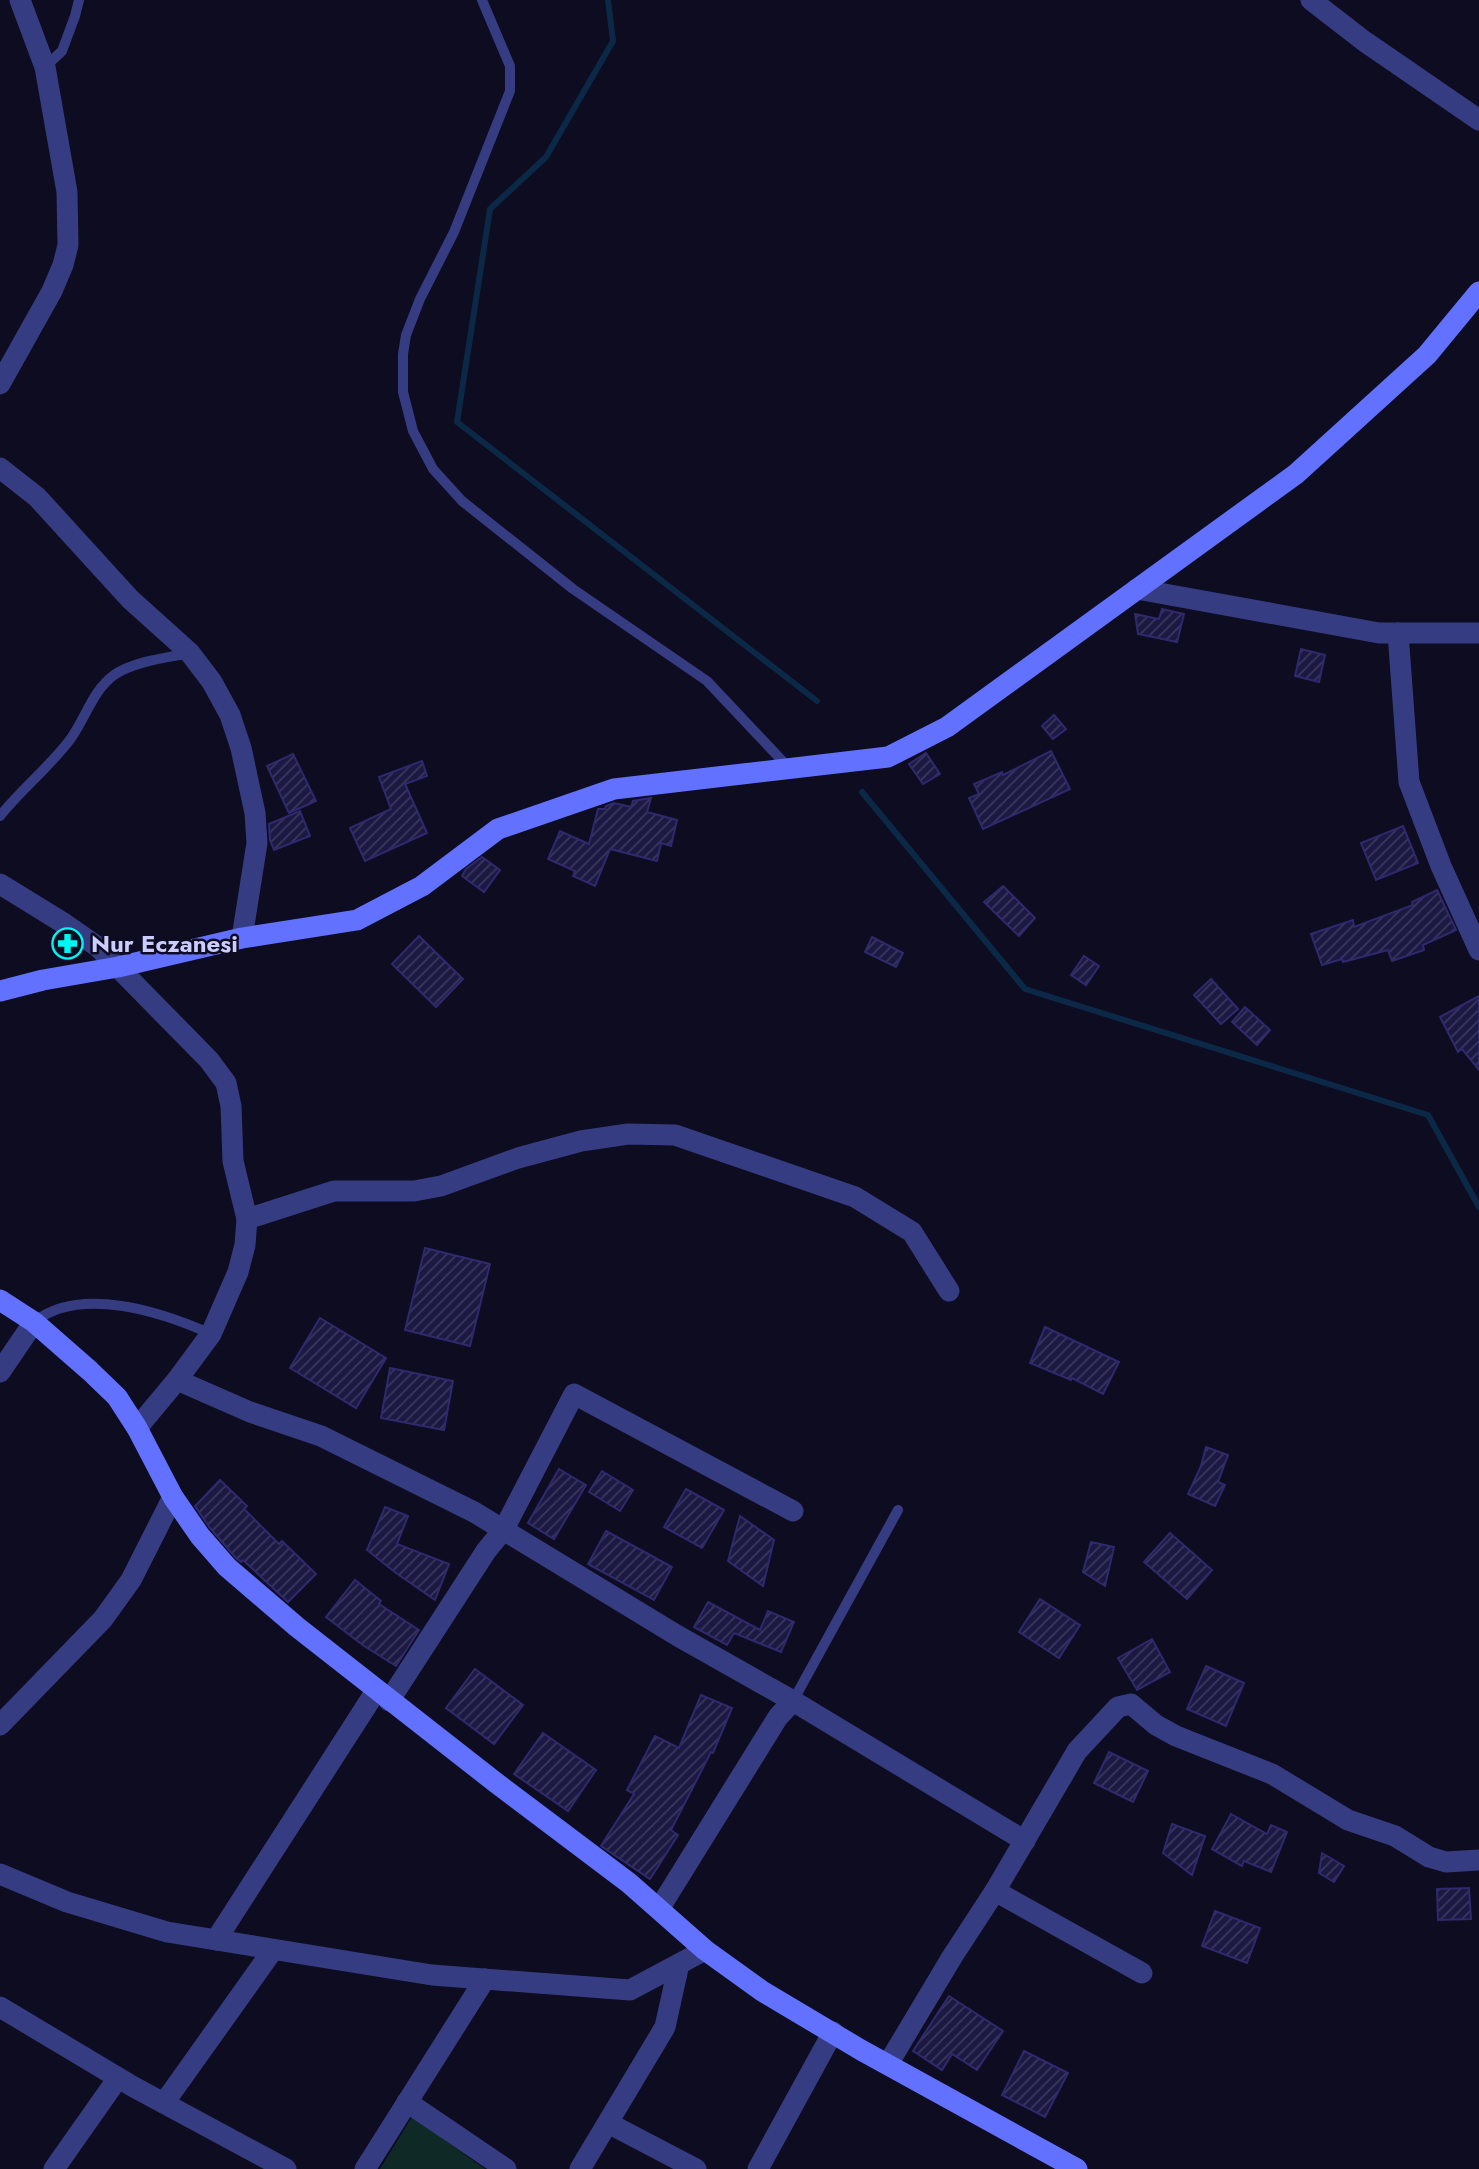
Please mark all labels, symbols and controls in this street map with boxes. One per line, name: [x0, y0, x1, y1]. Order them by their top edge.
pharmacy icon: Nur Eczanesi: [51, 926, 85, 960]
place label: Nur Eczanesi: [91, 926, 238, 961]

